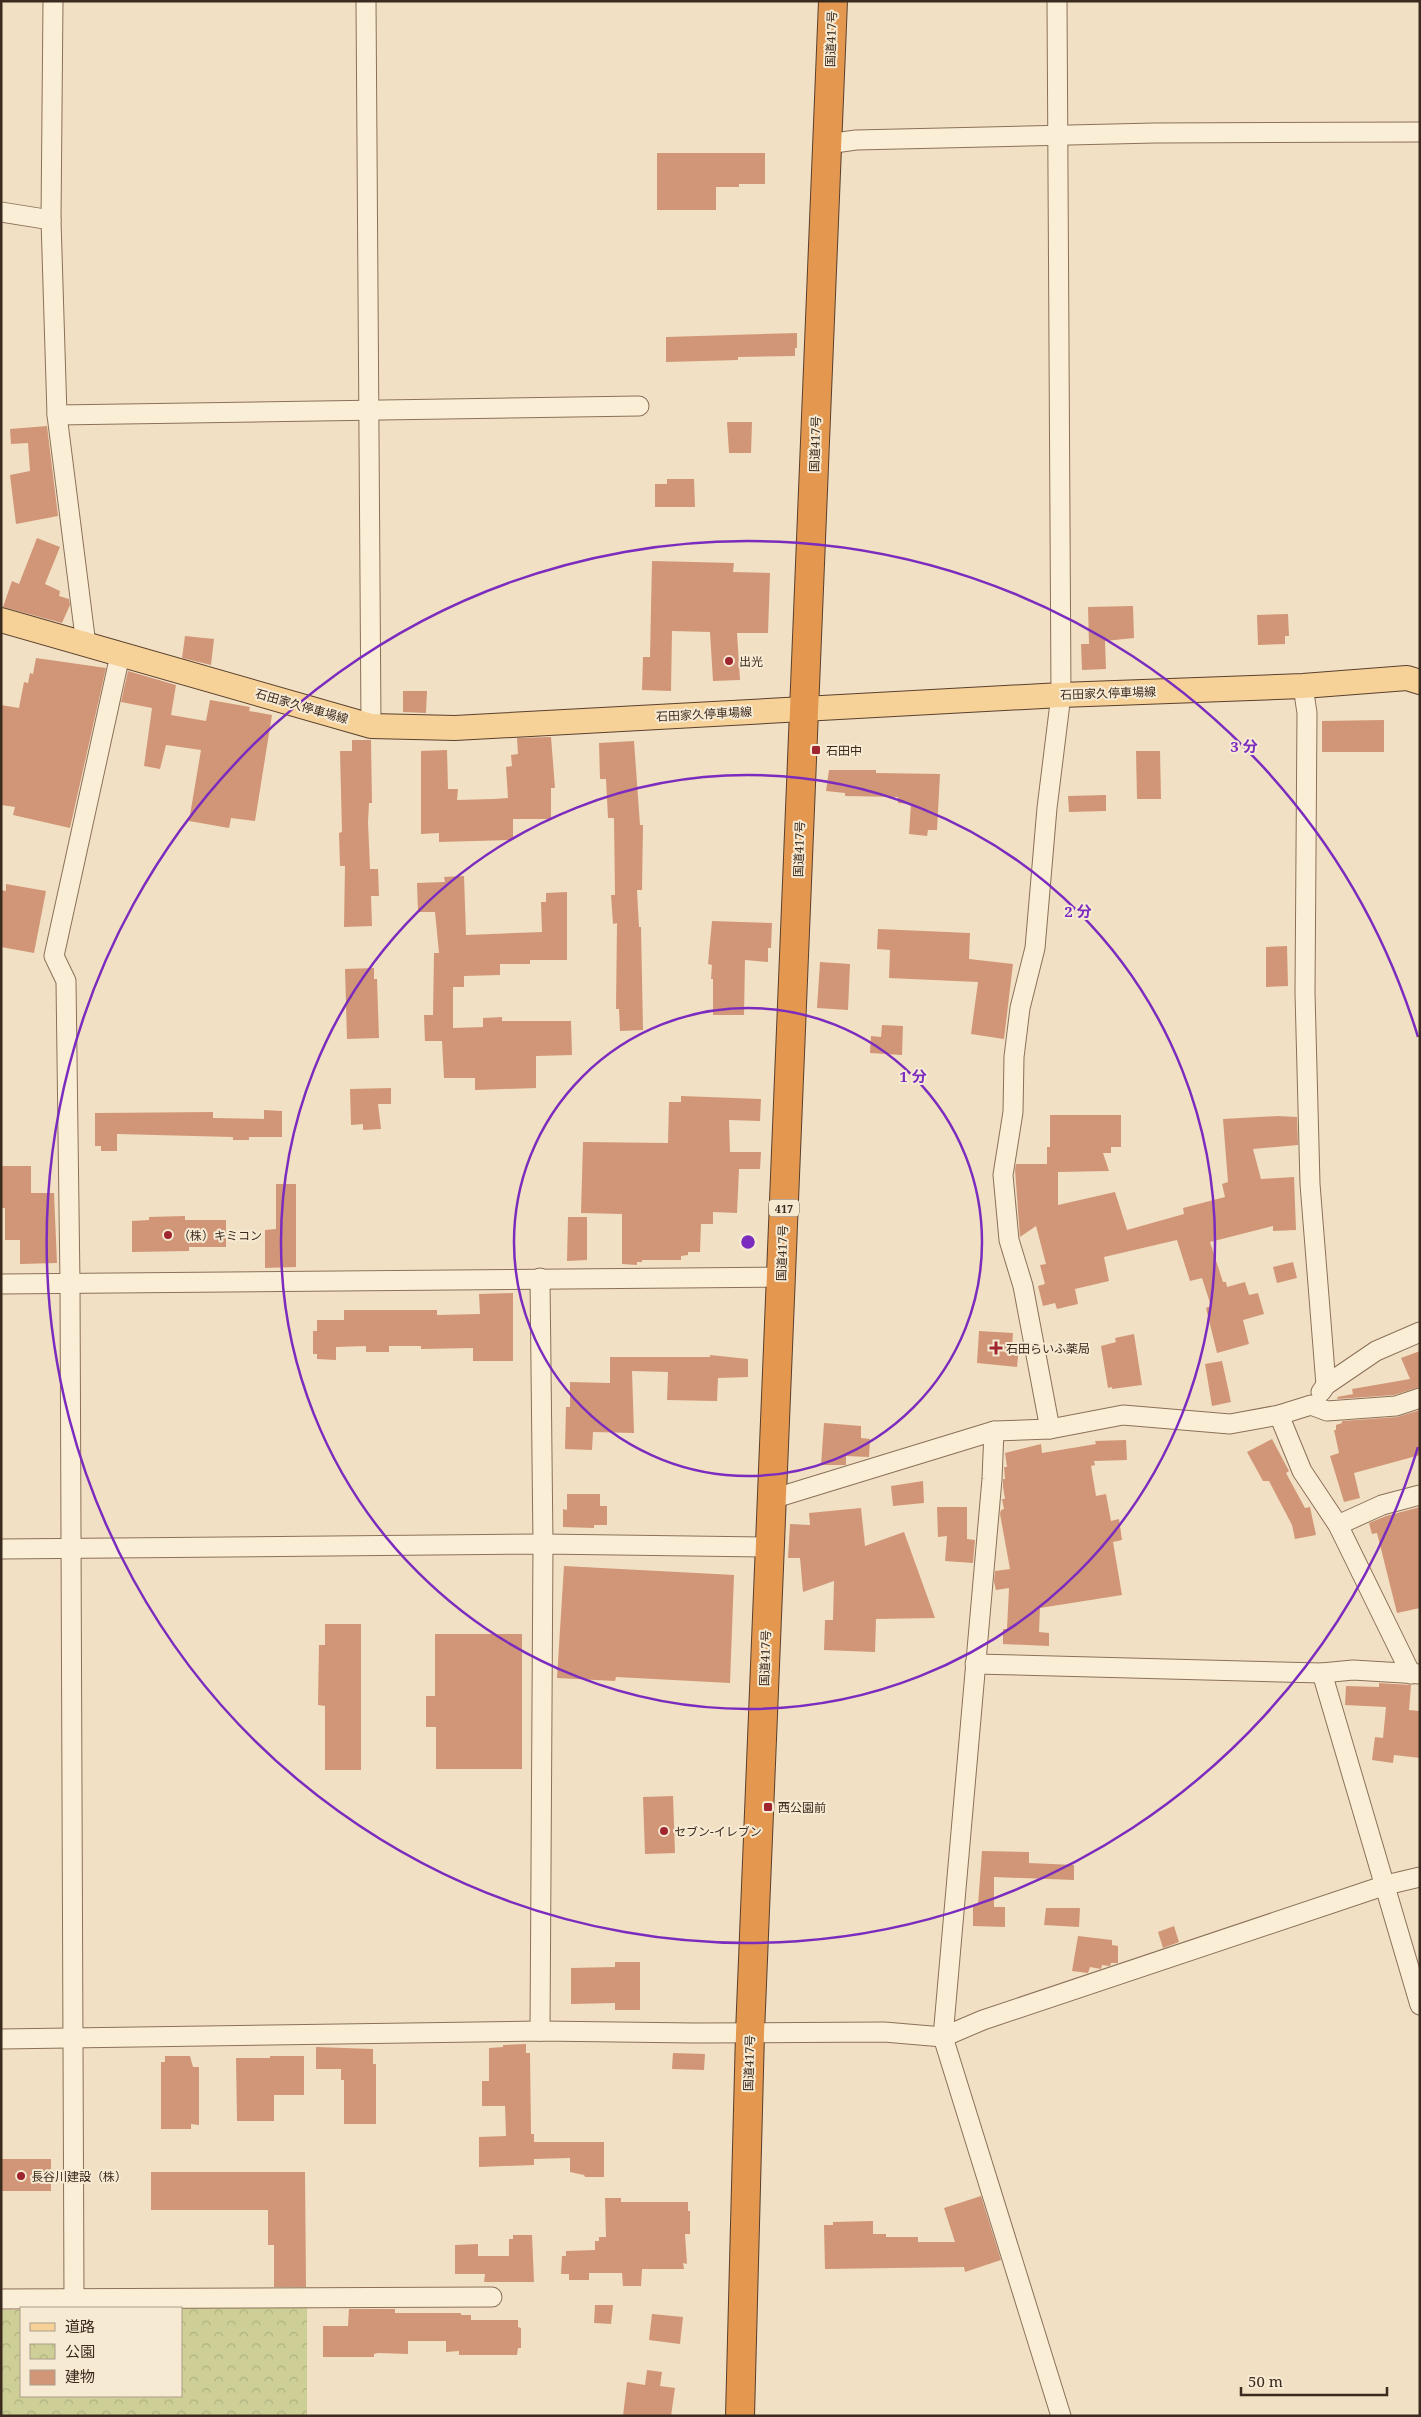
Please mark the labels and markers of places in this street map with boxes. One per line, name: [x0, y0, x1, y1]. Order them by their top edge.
place label: 出光: [739, 653, 763, 670]
marker: 出光: [723, 655, 735, 667]
place label: 石田中: [826, 742, 862, 759]
marker: 石田中: [810, 744, 822, 756]
place label: （株）キミコン: [178, 1227, 262, 1244]
marker: （株）キミコン: [162, 1229, 174, 1241]
centre of rings: [739, 1233, 757, 1251]
place label: 石田らいふ薬局: [1006, 1340, 1090, 1357]
marker: 石田らいふ薬局: [990, 1342, 1002, 1354]
place label: 西公園前: [778, 1799, 826, 1816]
marker: 西公園前: [762, 1801, 774, 1813]
place label: セブン-イレブン: [674, 1823, 762, 1840]
marker: セブン-イレブン: [658, 1825, 670, 1837]
place label: 長谷川建設（株）: [31, 2168, 127, 2185]
marker: 長谷川建設（株）: [15, 2170, 27, 2182]

